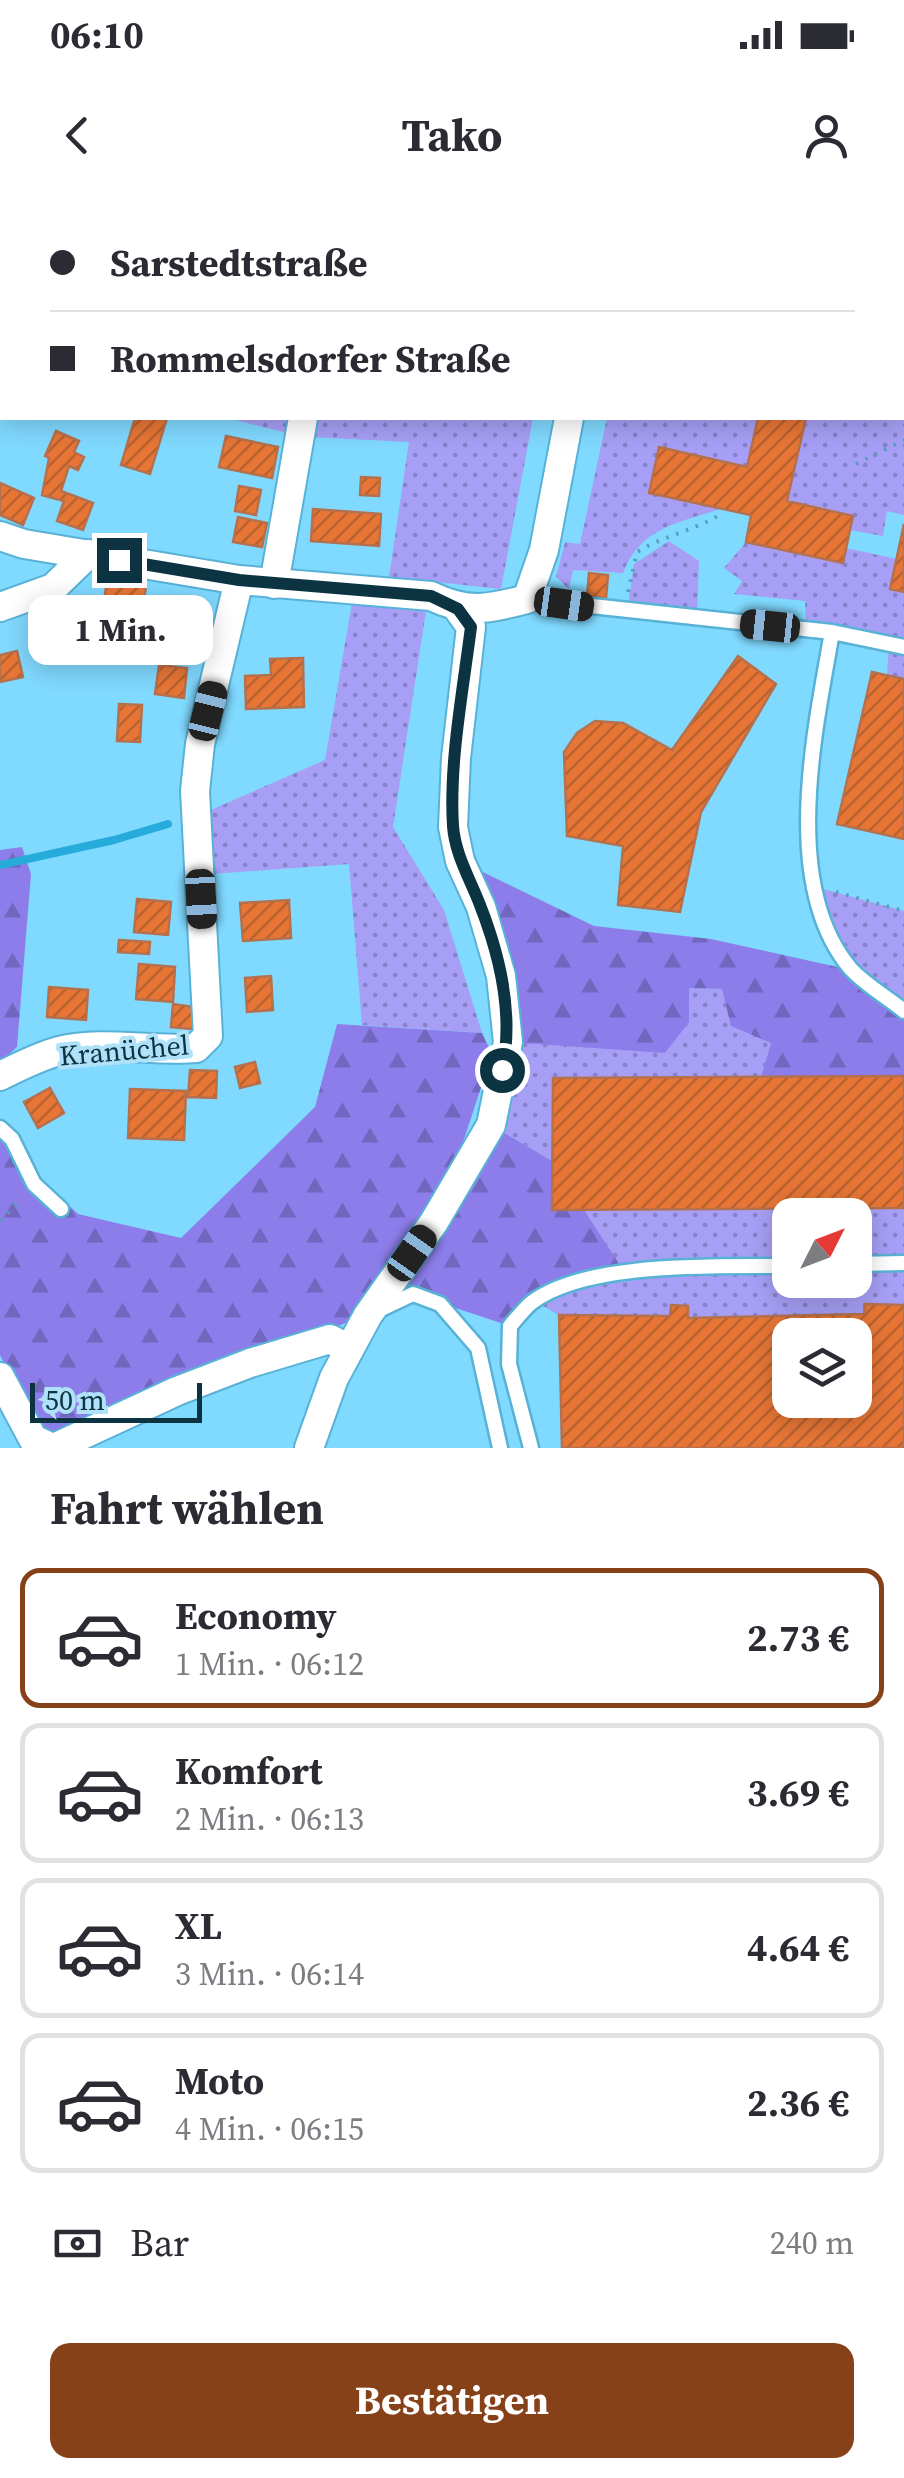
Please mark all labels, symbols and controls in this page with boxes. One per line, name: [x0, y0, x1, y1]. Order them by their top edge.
text: 06:10: [50, 9, 144, 61]
text: Tako: [401, 104, 503, 166]
icon: back: [50, 108, 105, 163]
icon: person: [799, 108, 854, 163]
text: Sarstedtstraße: [110, 237, 368, 289]
text: Rommelsdorfer Straße: [110, 333, 511, 385]
route end: [97, 538, 142, 583]
car: [532, 585, 596, 623]
callout: 1 Min.: [27, 595, 212, 665]
text: 1 Min.: [74, 608, 167, 652]
car: [739, 608, 801, 644]
car: [186, 678, 230, 744]
car: [184, 868, 218, 930]
street label: Kranüchel: [58, 1025, 190, 1075]
route start: [480, 1048, 525, 1093]
north arrow: [772, 1198, 872, 1298]
map controls: [772, 1198, 872, 1418]
car: [383, 1220, 441, 1286]
button: layers: [772, 1318, 872, 1418]
scale bar: [30, 1378, 202, 1422]
text: 50 m: [45, 1381, 105, 1419]
text: Fahrt wählen: [50, 1477, 324, 1539]
text: Economy: [175, 1590, 337, 1642]
icon: car: [55, 1593, 145, 1683]
text: 2.73 €: [747, 1612, 849, 1664]
text: 1 Min. · 06:12: [175, 1642, 364, 1686]
text: Komfort: [175, 1745, 323, 1797]
icon: car: [55, 1748, 145, 1838]
text: 3.69 €: [747, 1767, 849, 1819]
text: 2 Min. · 06:13: [175, 1797, 364, 1841]
text: XL: [175, 1900, 222, 1952]
icon: car: [55, 1903, 145, 1993]
text: 4.64 €: [747, 1922, 849, 1974]
text: 3 Min. · 06:14: [175, 1952, 364, 1996]
text: Moto: [175, 2055, 264, 2107]
icon: car: [55, 2058, 145, 2148]
text: 2.36 €: [747, 2077, 849, 2129]
text: 4 Min. · 06:15: [175, 2107, 364, 2151]
icon: cash: [50, 2216, 105, 2271]
text: Bar: [130, 2217, 189, 2269]
text: 240 m: [770, 2221, 854, 2265]
button: Bestätigen: [50, 2343, 854, 2458]

